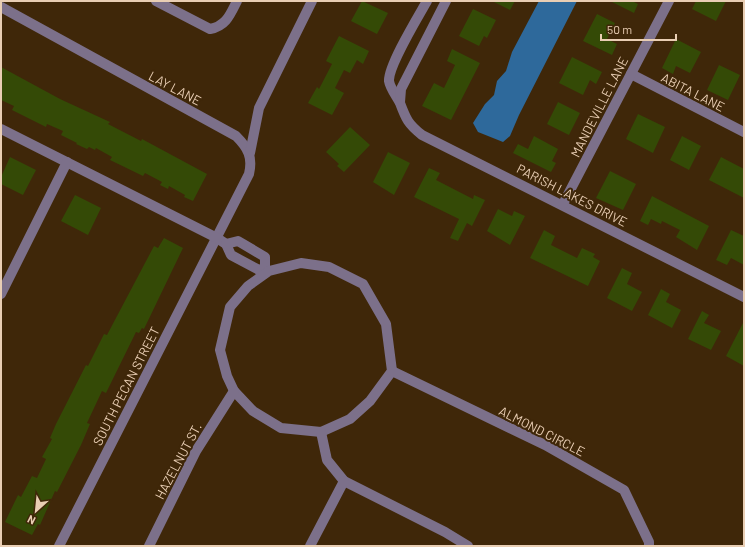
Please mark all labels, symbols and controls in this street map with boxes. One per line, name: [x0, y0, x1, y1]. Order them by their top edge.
scale bar: [601, 16, 676, 42]
text: 50 m: [607, 22, 632, 36]
street label: MANDEVILLE LANE: [567, 54, 631, 160]
street label: LAY LANE: [146, 68, 204, 109]
street label: ABITA LANE: [659, 69, 727, 115]
street label: PARISH LAKES DRIVE: [514, 160, 630, 230]
street label: SOUTH PECAN STREET: [89, 324, 163, 448]
street label: ALMOND CIRCLE: [496, 402, 588, 460]
street label: HAZELNUT ST.: [151, 420, 205, 502]
north arrow: [16, 491, 56, 531]
text: N: [25, 513, 37, 528]

